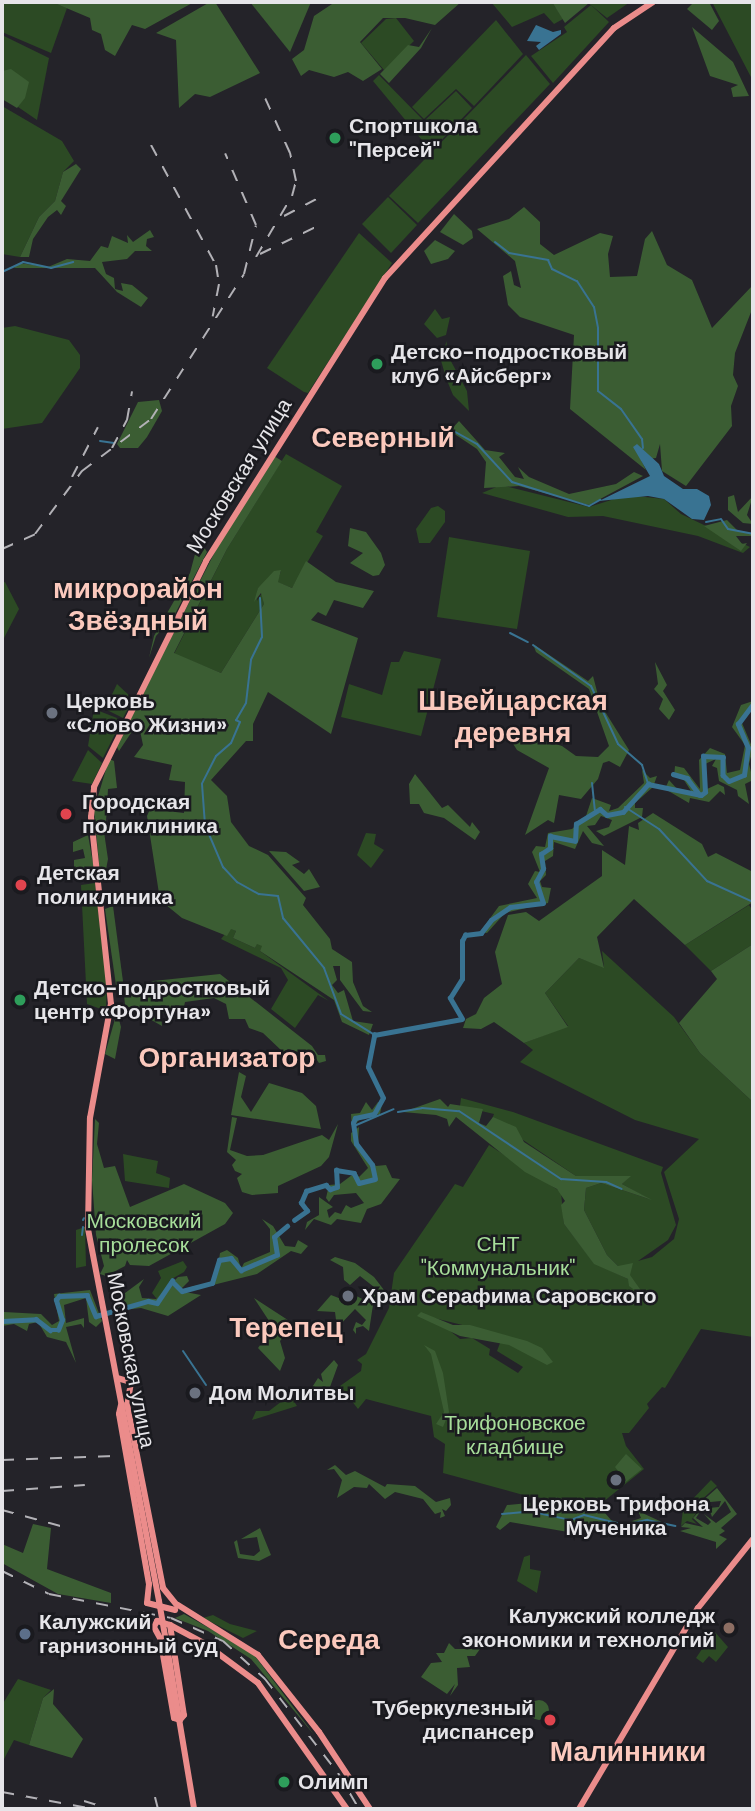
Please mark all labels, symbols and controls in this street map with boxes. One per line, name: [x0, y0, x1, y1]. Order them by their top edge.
place label: Спортшкола "Персей": [349, 113, 478, 163]
marker: Спортшкола "Персей": [327, 130, 343, 146]
place label: Детско-подростковый клуб «Айсберг»: [391, 339, 627, 389]
marker: Детско-подростковый клуб «Айсберг»: [369, 356, 385, 372]
street label: Московская улица: [181, 394, 297, 558]
district label: Северный: [311, 421, 455, 455]
district label: микрорайон Звёздный: [53, 572, 223, 638]
district label: Швейцарская деревня: [418, 684, 608, 750]
place label: Церковь «Слово Жизни»: [66, 688, 227, 738]
marker: Церковь «Слово Жизни»: [44, 705, 60, 721]
place label: Городская поликлиника: [82, 789, 218, 839]
marker: Городская поликлиника: [56, 804, 76, 824]
place label: Детская поликлиника: [37, 860, 173, 910]
marker: Детская поликлиника: [11, 875, 31, 895]
place label: Детско-подростковый центр «Фортуна»: [34, 975, 270, 1025]
marker: Детско-подростковый центр «Фортуна»: [12, 992, 28, 1008]
district label: Организатор: [139, 1041, 315, 1075]
park label: Московский пролесок: [86, 1208, 202, 1258]
park label: СНТ "Коммунальник": [421, 1231, 575, 1281]
street label: Московская улица: [102, 1270, 160, 1450]
place label: Храм Серафима Саровского: [362, 1283, 657, 1309]
marker: Храм Серафима Саровского: [340, 1288, 356, 1304]
district label: Терепец: [229, 1311, 343, 1345]
place label: Дом Молитвы: [209, 1380, 354, 1406]
marker: Дом Молитвы: [187, 1385, 203, 1401]
park label: Трифоновское кладбище: [444, 1410, 586, 1460]
marker: Церковь Трифона Мученика: [608, 1472, 624, 1488]
place label: Церковь Трифона Мученика: [523, 1491, 709, 1541]
place label: Калужский колледж экономики и технологий: [462, 1603, 715, 1653]
place label: Калужский гарнизонный суд: [39, 1609, 218, 1659]
marker: Калужский колледж экономики и технологий: [721, 1620, 737, 1636]
district label: Середа: [278, 1623, 380, 1657]
marker: Калужский гарнизонный суд: [17, 1626, 33, 1642]
place label: Туберкулезный диспансер: [372, 1695, 534, 1745]
marker: Туберкулезный диспансер: [540, 1710, 560, 1730]
district label: Малинники: [550, 1735, 706, 1769]
place label: Олимп: [298, 1769, 369, 1795]
marker: Олимп: [276, 1774, 292, 1790]

